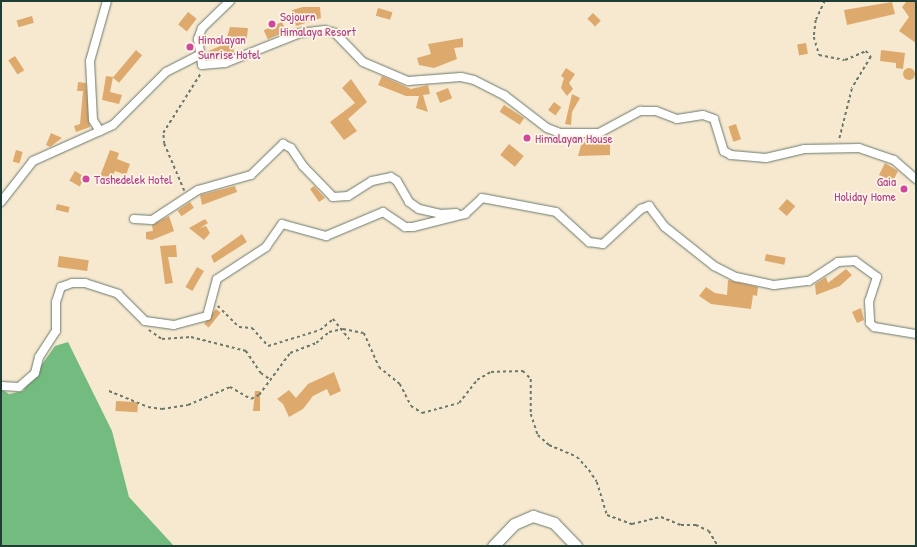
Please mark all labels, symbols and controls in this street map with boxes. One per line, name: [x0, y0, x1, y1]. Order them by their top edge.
place label: Sojourn Himalaya Resort: [280, 9, 356, 40]
marker: Sojourn Himalaya Resort: [267, 19, 277, 29]
place label: Himalayan Sunrise Hotel: [198, 32, 261, 63]
marker: Himalayan Sunrise Hotel: [185, 42, 195, 52]
place label: Himalayan House: [535, 130, 613, 146]
marker: Himalayan House: [522, 133, 532, 143]
place label: Tashedelek Hotel: [94, 171, 173, 187]
marker: Tashedelek Hotel: [81, 174, 91, 184]
place label: Gaia Holiday Home: [834, 174, 896, 205]
marker: Gaia Holiday Home: [899, 184, 909, 194]

